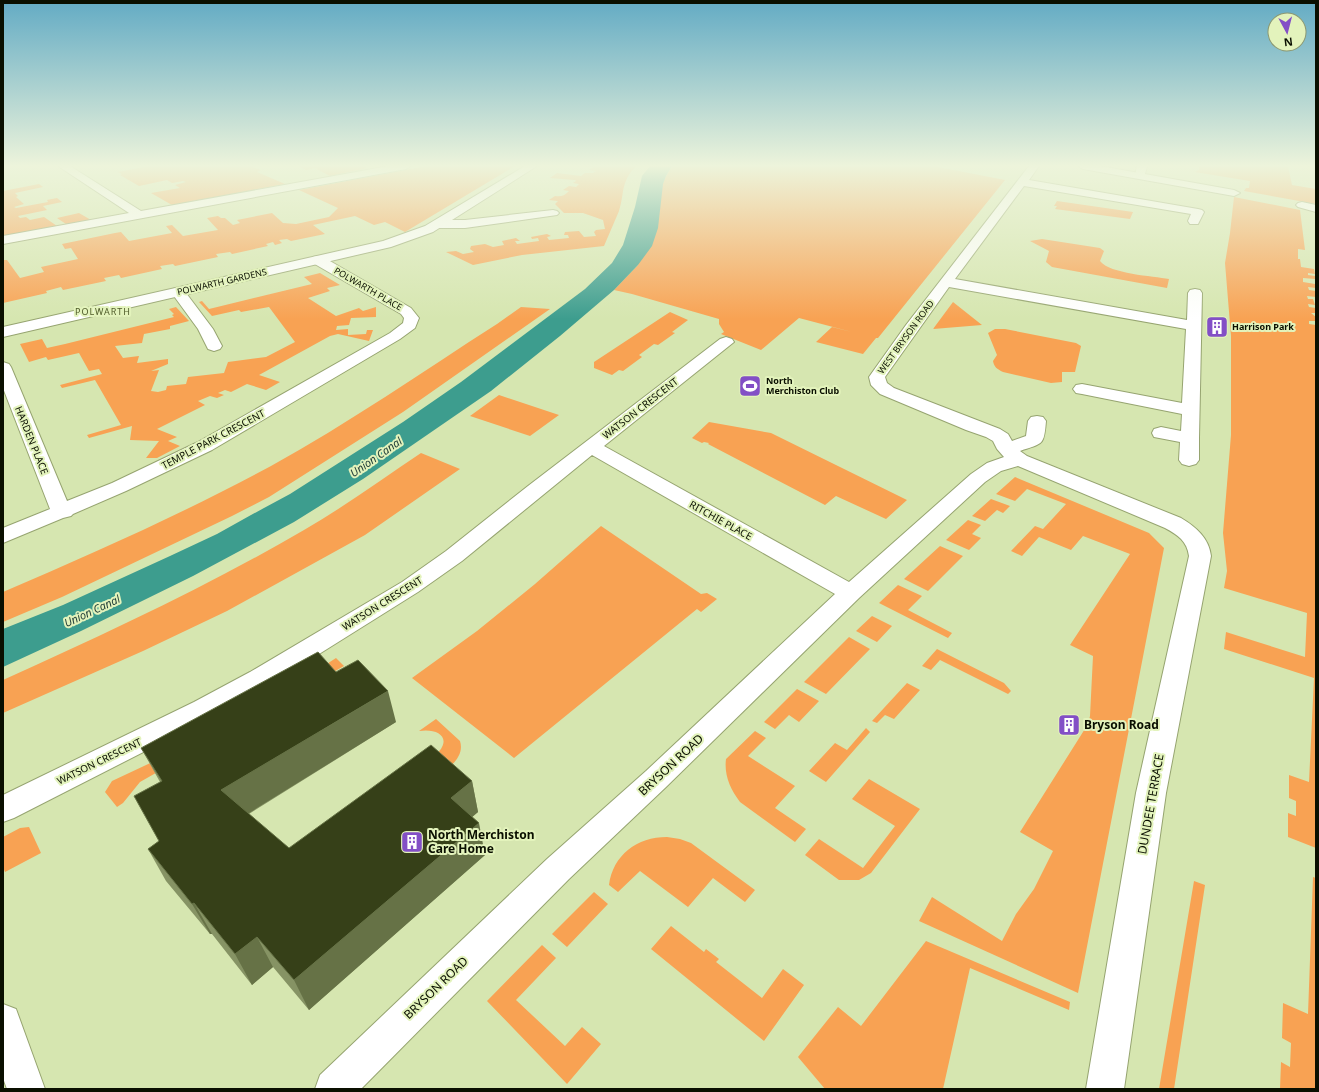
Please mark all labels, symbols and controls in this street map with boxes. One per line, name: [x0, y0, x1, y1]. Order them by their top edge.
north arrow: [1267, 12, 1307, 52]
text: N: [1283, 34, 1294, 50]
street label: POLWARTH PLACE: [332, 264, 405, 313]
street label: POLWARTH GARDENS: [176, 265, 268, 298]
street label: WEST BRYSON ROAD: [874, 297, 937, 376]
district label: POLWARTH: [75, 305, 131, 318]
building icon: Harrison Park: [1204, 314, 1230, 340]
place label: Harrison Park: [1232, 320, 1294, 333]
sports icon: North Merchiston Club: [737, 373, 763, 399]
street label: WATSON CRESCENT: [599, 374, 681, 442]
place label: North Merchiston Club: [766, 374, 839, 397]
street label: HARDEN PLACE: [12, 404, 52, 476]
street label: TEMPLE PARK CRESCENT: [159, 406, 268, 472]
water label: Union Canal: [347, 433, 406, 480]
street label: RITCHIE PLACE: [687, 497, 755, 543]
street label: WATSON CRESCENT: [339, 572, 425, 633]
water label: Union Canal: [61, 591, 123, 630]
building icon: Bryson Road: [1056, 712, 1082, 738]
place label: Bryson Road: [1084, 716, 1159, 733]
street label: BRYSON ROAD: [634, 730, 707, 799]
street label: WATSON CRESCENT: [54, 734, 144, 788]
street label: DUNDEE TERRACE: [1133, 752, 1168, 856]
place label: North Merchiston Care Home: [428, 826, 534, 857]
building icon: North Merchiston Care Home: [399, 829, 425, 855]
street label: BRYSON ROAD: [400, 952, 472, 1023]

